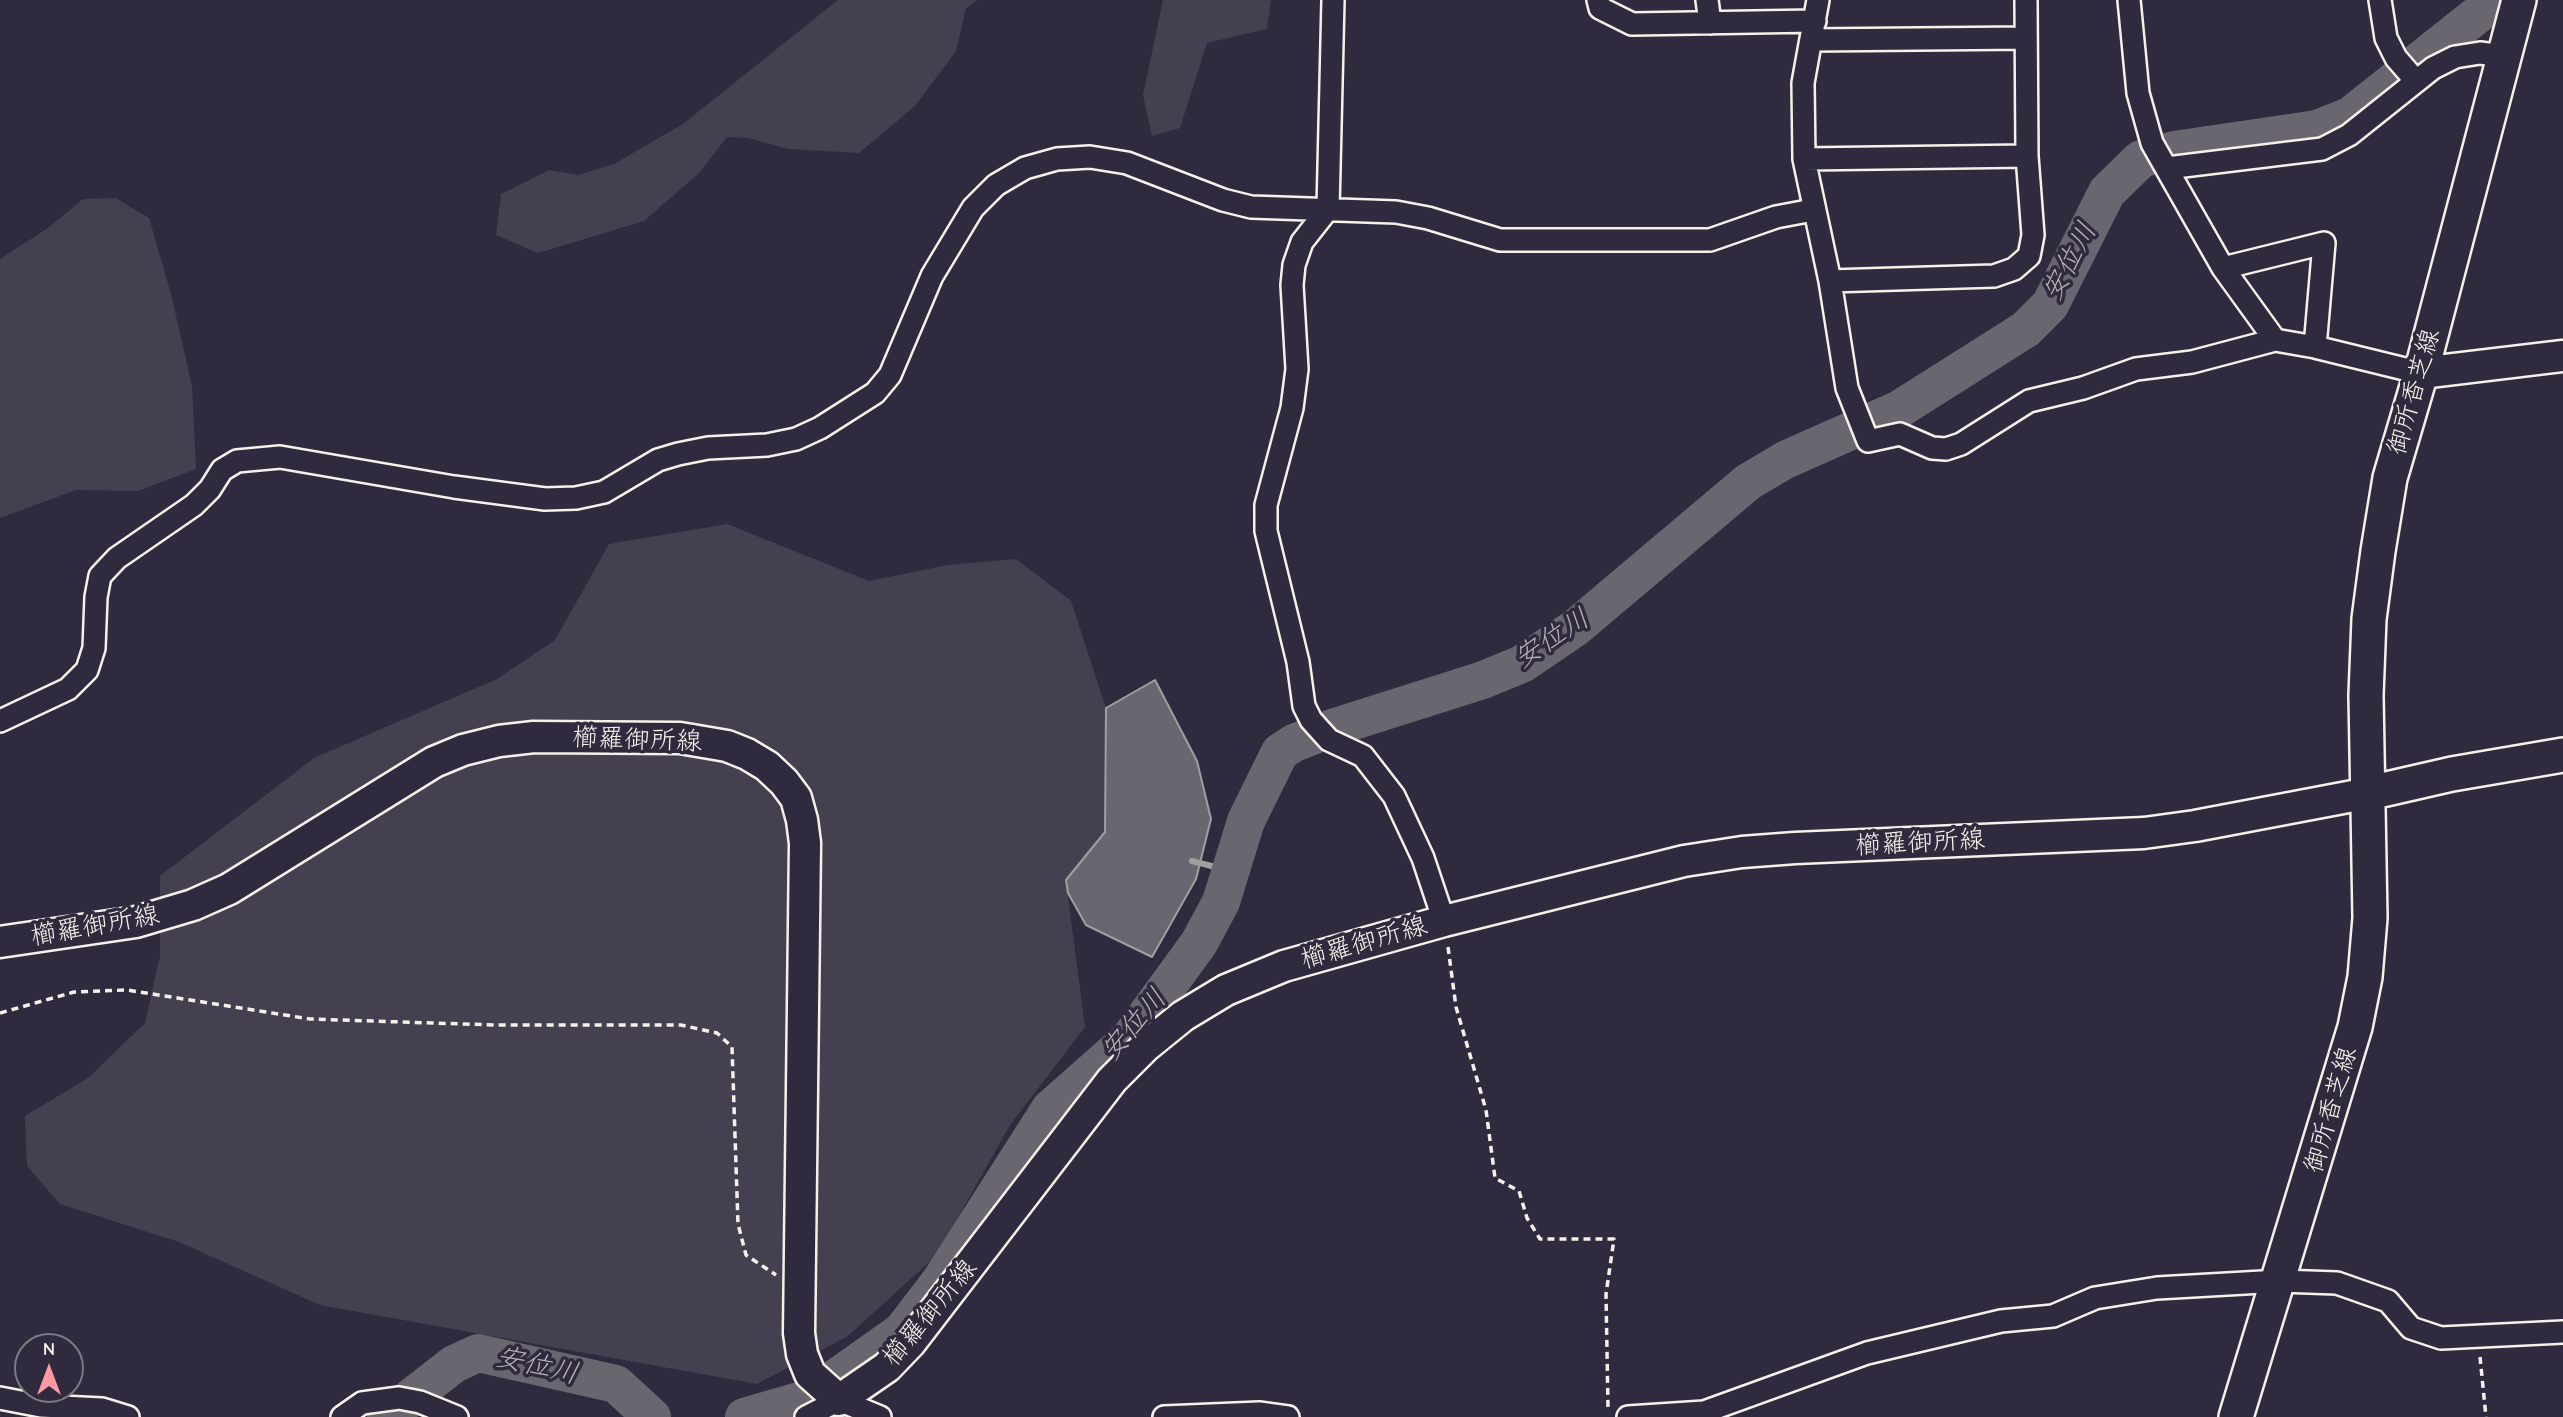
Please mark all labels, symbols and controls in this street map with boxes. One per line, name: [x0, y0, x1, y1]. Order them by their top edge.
water label: 安位川: [2035, 217, 2105, 307]
street label: 御所香芝線: [2381, 325, 2447, 459]
water label: 安位川: [1508, 602, 1596, 676]
street label: 櫛羅御所線: [571, 722, 703, 758]
street label: 櫛羅御所線: [1854, 824, 1986, 862]
street label: 櫛羅御所線: [28, 899, 162, 953]
street label: 櫛羅御所線: [1297, 910, 1431, 976]
water label: 安位川: [1094, 982, 1174, 1068]
street label: 御所香芝線: [2298, 1043, 2364, 1177]
street label: 櫛羅御所線: [876, 1253, 984, 1373]
north arrow: [14, 1333, 84, 1403]
text: N: [43, 1338, 55, 1360]
water label: 安位川: [492, 1340, 582, 1392]

